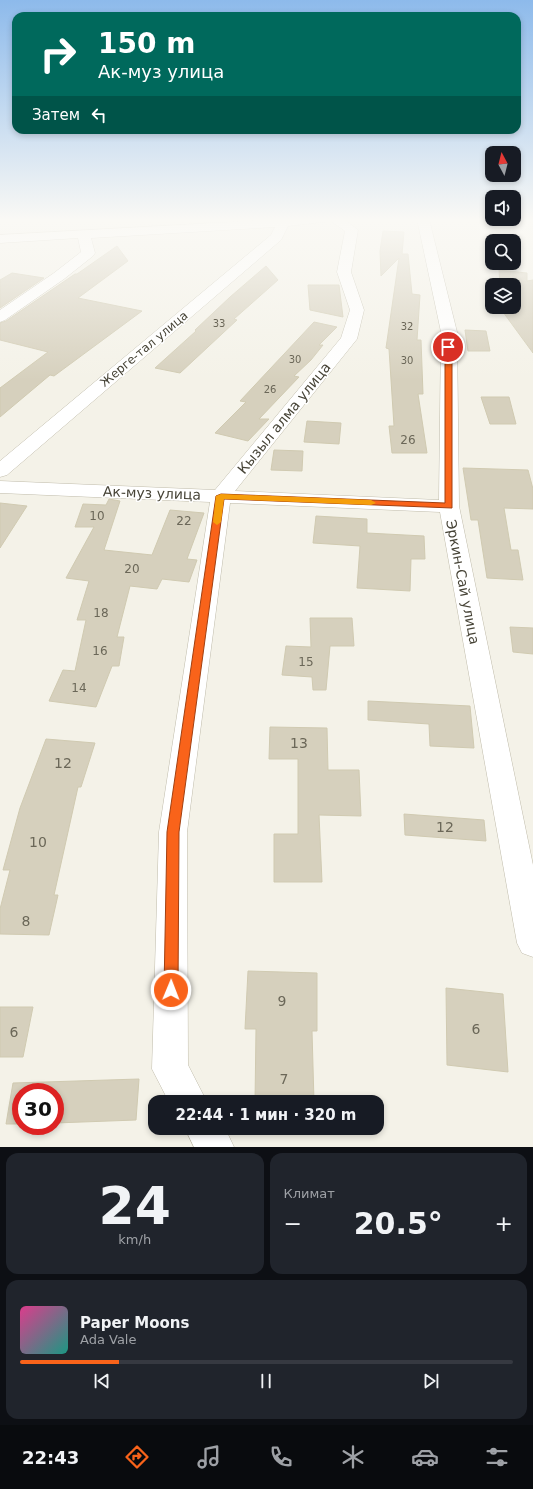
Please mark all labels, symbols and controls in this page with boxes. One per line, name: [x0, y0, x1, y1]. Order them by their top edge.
text: 150 m: [98, 27, 195, 60]
icon: right: [32, 28, 84, 80]
text: Ак-муз улица: [98, 61, 224, 82]
icon: left: [88, 104, 110, 126]
text: Затем: [32, 106, 80, 124]
north arrow: [485, 146, 521, 182]
map controls: [485, 146, 521, 314]
button: sound: [485, 190, 521, 226]
button: search: [485, 234, 521, 270]
button: layers: [485, 278, 521, 314]
street label: Жерге-тал улица: [97, 308, 191, 390]
house number: 33: [213, 318, 225, 329]
house number: 32: [401, 321, 413, 332]
pin: [431, 330, 465, 364]
icon: arrive: [437, 336, 459, 358]
house number: 30: [289, 354, 301, 365]
house number: 30: [401, 355, 413, 366]
street label: Кызыл алма улица: [234, 359, 334, 477]
house number: 26: [264, 384, 276, 395]
house number: 26: [400, 433, 416, 447]
street label: Ак-муз улица: [103, 483, 201, 503]
house number: 10: [89, 509, 105, 523]
house number: 22: [176, 514, 192, 528]
street label: Эркин-Сай улица: [443, 518, 483, 646]
house number: 20: [124, 562, 140, 576]
house number: 18: [93, 606, 109, 620]
house number: 16: [92, 644, 108, 658]
house number: 15: [298, 655, 314, 669]
house number: 14: [71, 681, 87, 695]
house number: 13: [290, 735, 308, 751]
house number: 12: [54, 755, 72, 771]
house number: 12: [436, 819, 454, 835]
house number: 10: [29, 834, 47, 850]
house number: 8: [22, 913, 30, 929]
position arrow: [150, 969, 192, 1011]
house number: 9: [278, 993, 286, 1009]
house number: 6: [472, 1021, 481, 1037]
house number: 6: [10, 1024, 19, 1040]
house number: 7: [280, 1071, 288, 1087]
speed limit sign: 30: [12, 1083, 64, 1135]
text: 22:44 · 1 мин · 320 m: [176, 1106, 357, 1124]
text: 24: [99, 1176, 171, 1236]
text: Климат: [284, 1186, 335, 1201]
text: 20.5°: [354, 1206, 443, 1241]
text: −: [284, 1211, 302, 1236]
text: +: [495, 1211, 513, 1236]
text: km/h: [118, 1232, 151, 1247]
text: Paper Moons: [80, 1314, 189, 1332]
text: Ada Vale: [80, 1332, 136, 1347]
icon: previous: [91, 1370, 113, 1392]
icon: pause: [255, 1370, 277, 1392]
icon: next: [420, 1370, 442, 1392]
icon: directions: [123, 1443, 151, 1471]
icon: music: [195, 1443, 223, 1471]
icon: phone: [267, 1443, 295, 1471]
icon: climate: [339, 1443, 367, 1471]
icon: car: [411, 1443, 439, 1471]
icon: filters: [483, 1443, 511, 1471]
text: 22:43: [22, 1447, 79, 1468]

